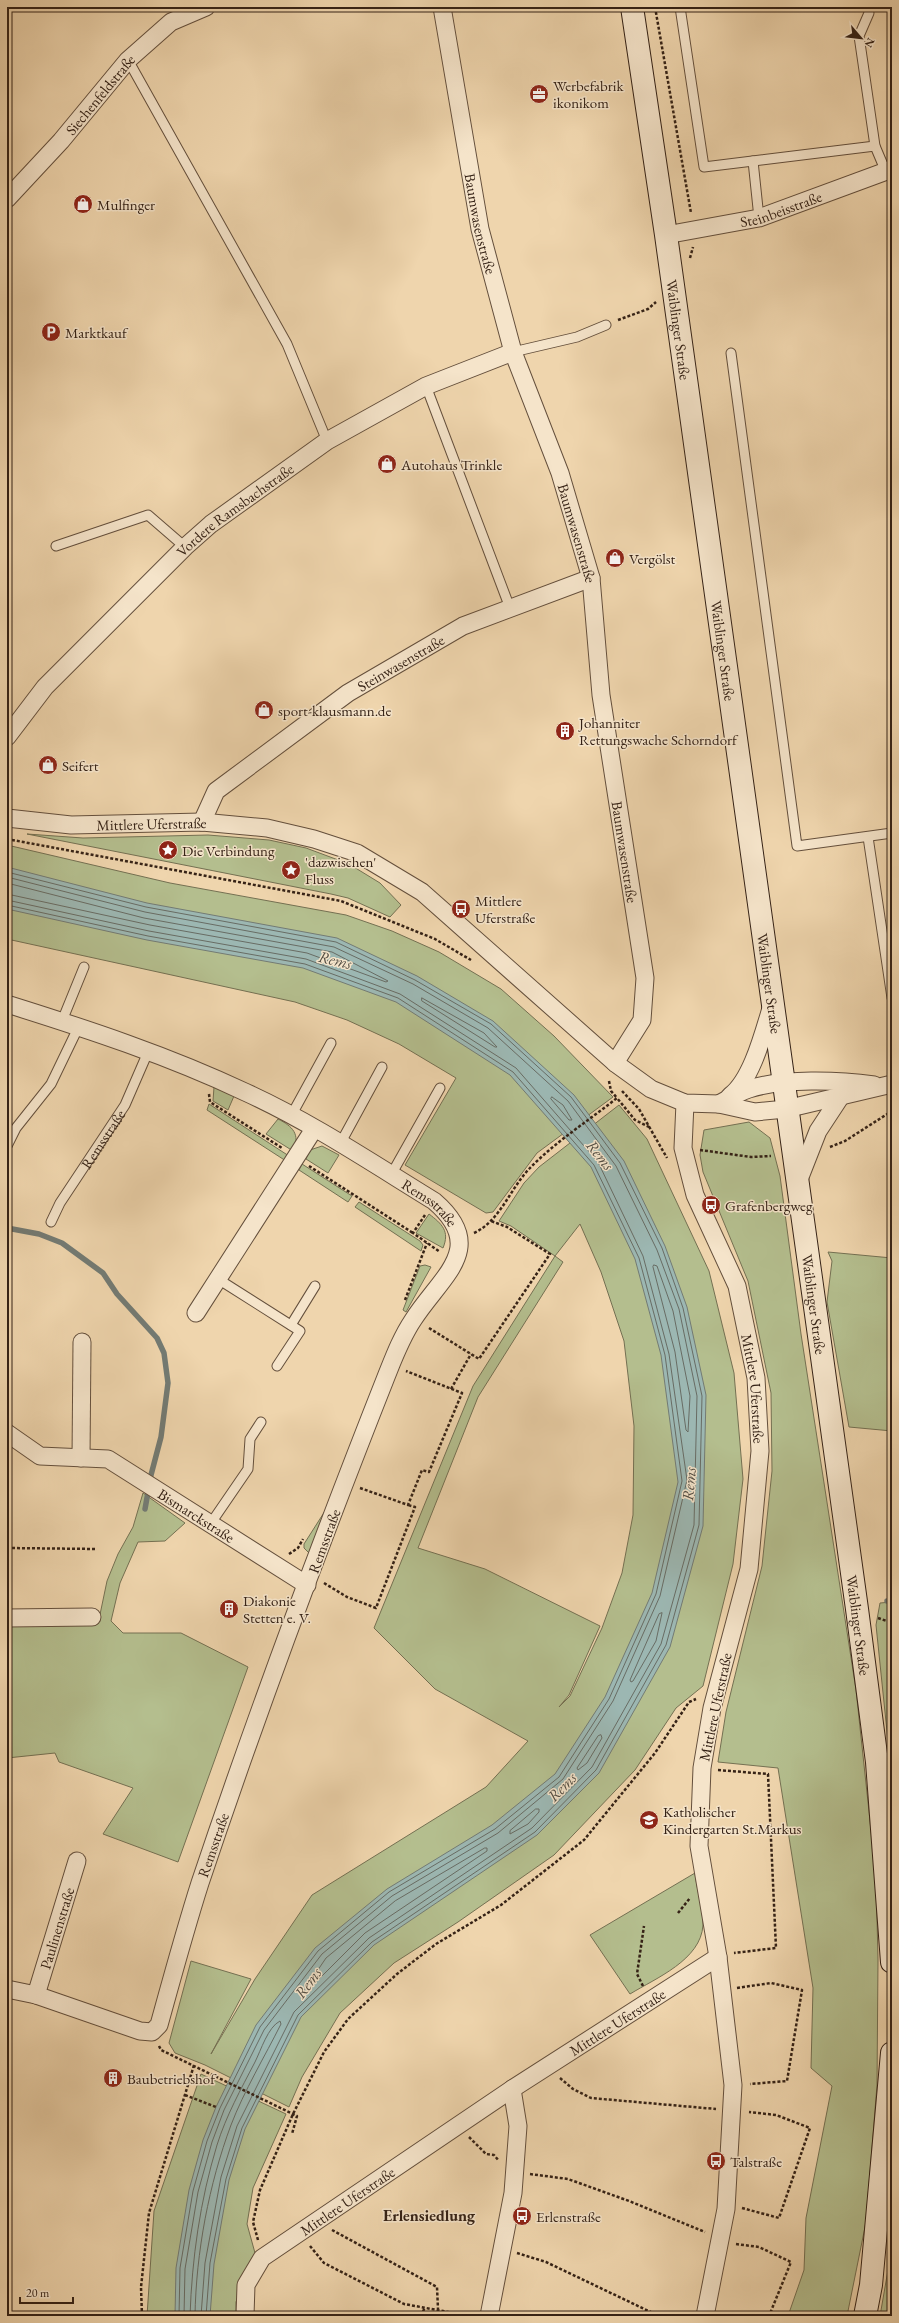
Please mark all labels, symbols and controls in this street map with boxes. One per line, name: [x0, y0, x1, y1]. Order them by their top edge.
north arrow: [841, 18, 881, 58]
text: N: [862, 35, 878, 50]
street label: Siechenfeldstraße: [61, 49, 138, 139]
place label: Werbefabrik ikonikom: [553, 76, 624, 112]
office icon: Werbefabrik ikonikom: [528, 83, 550, 105]
street label: Baumwasenstraße: [461, 172, 501, 276]
street label: Steinbeisstraße: [738, 186, 824, 231]
shop icon: Mulfinger: [72, 193, 94, 215]
place label: Mulfinger: [97, 195, 155, 214]
street label: Waiblinger Straße: [663, 278, 696, 381]
parking icon: Marktkauf: [40, 321, 62, 343]
place label: Marktkauf: [65, 323, 129, 342]
shop icon: Autohaus Trinkle: [376, 453, 398, 475]
place label: Autohaus Trinkle: [400, 455, 502, 474]
street label: Vordere Ramsbachstraße: [172, 459, 297, 560]
street label: Baumwasenstraße: [554, 481, 601, 583]
shop icon: Vergölst: [604, 547, 626, 569]
place label: Vergölst: [629, 549, 676, 568]
street label: Waiblinger Straße: [707, 599, 740, 702]
street label: Steinwasenstraße: [353, 630, 447, 695]
shop icon: sport-klausmann.de: [253, 699, 275, 721]
place label: sport-klausmann.de: [278, 701, 391, 720]
place label: Johanniter Rettungswache Schorndorf: [577, 713, 739, 749]
building icon: Johanniter Rettungswache Schorndorf: [554, 720, 576, 742]
shop icon: Seifert: [37, 754, 59, 776]
place label: Seifert: [62, 756, 99, 775]
street label: Baumwasenstraße: [608, 800, 643, 904]
street label: Mittlere Uferstraße: [96, 812, 208, 834]
place icon: Die Verbindung: [157, 839, 179, 861]
place label: Die Verbindung: [182, 841, 275, 860]
place label: 'dazwischen' Fluss: [305, 852, 376, 888]
place icon: 'dazwischen' Fluss: [280, 859, 302, 881]
place label: Mittlere Uferstraße: [475, 891, 535, 927]
bus stop icon: Mittlere Uferstraße: [450, 898, 472, 920]
street label: Waiblinger Straße: [754, 932, 786, 1035]
water label: Rems: [316, 946, 354, 974]
street label: Remsstraße: [76, 1106, 129, 1172]
water label: Rems: [581, 1135, 619, 1175]
street label: Remsstraße: [399, 1174, 463, 1230]
bus stop icon: Grafenbergweg: [700, 1194, 722, 1216]
place label: Grafenbergweg: [725, 1196, 813, 1215]
street label: Waiblinger Straße: [798, 1253, 831, 1356]
street label: Mittlere Uferstraße: [738, 1332, 769, 1444]
water label: Rems: [677, 1466, 701, 1502]
street label: Bismarckstraße: [155, 1484, 239, 1546]
street label: Remsstraße: [304, 1506, 344, 1576]
street label: Waiblinger Straße: [843, 1574, 875, 1677]
place label: Diakonie Stetten e. V.: [243, 1591, 311, 1627]
building icon: Diakonie Stetten e. V.: [218, 1598, 240, 1620]
street label: Mittlere Uferstraße: [694, 1651, 736, 1763]
water label: Rems: [543, 1767, 582, 1806]
place label: Katholischer Kindergarten St.Markus: [663, 1802, 802, 1838]
school or university icon: Katholischer Kindergarten St.Markus: [638, 1809, 660, 1831]
street label: Remsstraße: [193, 1810, 233, 1880]
street label: Paulinenstraße: [35, 1885, 78, 1971]
water label: Rems: [290, 1963, 327, 2003]
street label: Mittlere Uferstraße: [566, 1984, 669, 2059]
building icon: Baubetriebshof: [102, 2067, 124, 2089]
place label: Baubetriebshof: [127, 2069, 217, 2088]
bus stop icon: Talstraße: [705, 2150, 727, 2172]
place label: Talstraße: [730, 2152, 782, 2171]
street label: Mittlere Uferstraße: [296, 2162, 398, 2239]
district label: Erlensiedlung: [383, 2205, 476, 2226]
bus stop icon: Erlenstraße: [511, 2205, 533, 2227]
place label: Erlenstraße: [536, 2207, 601, 2226]
scale bar: [20, 2279, 73, 2305]
text: 20 m: [26, 2285, 50, 2301]

